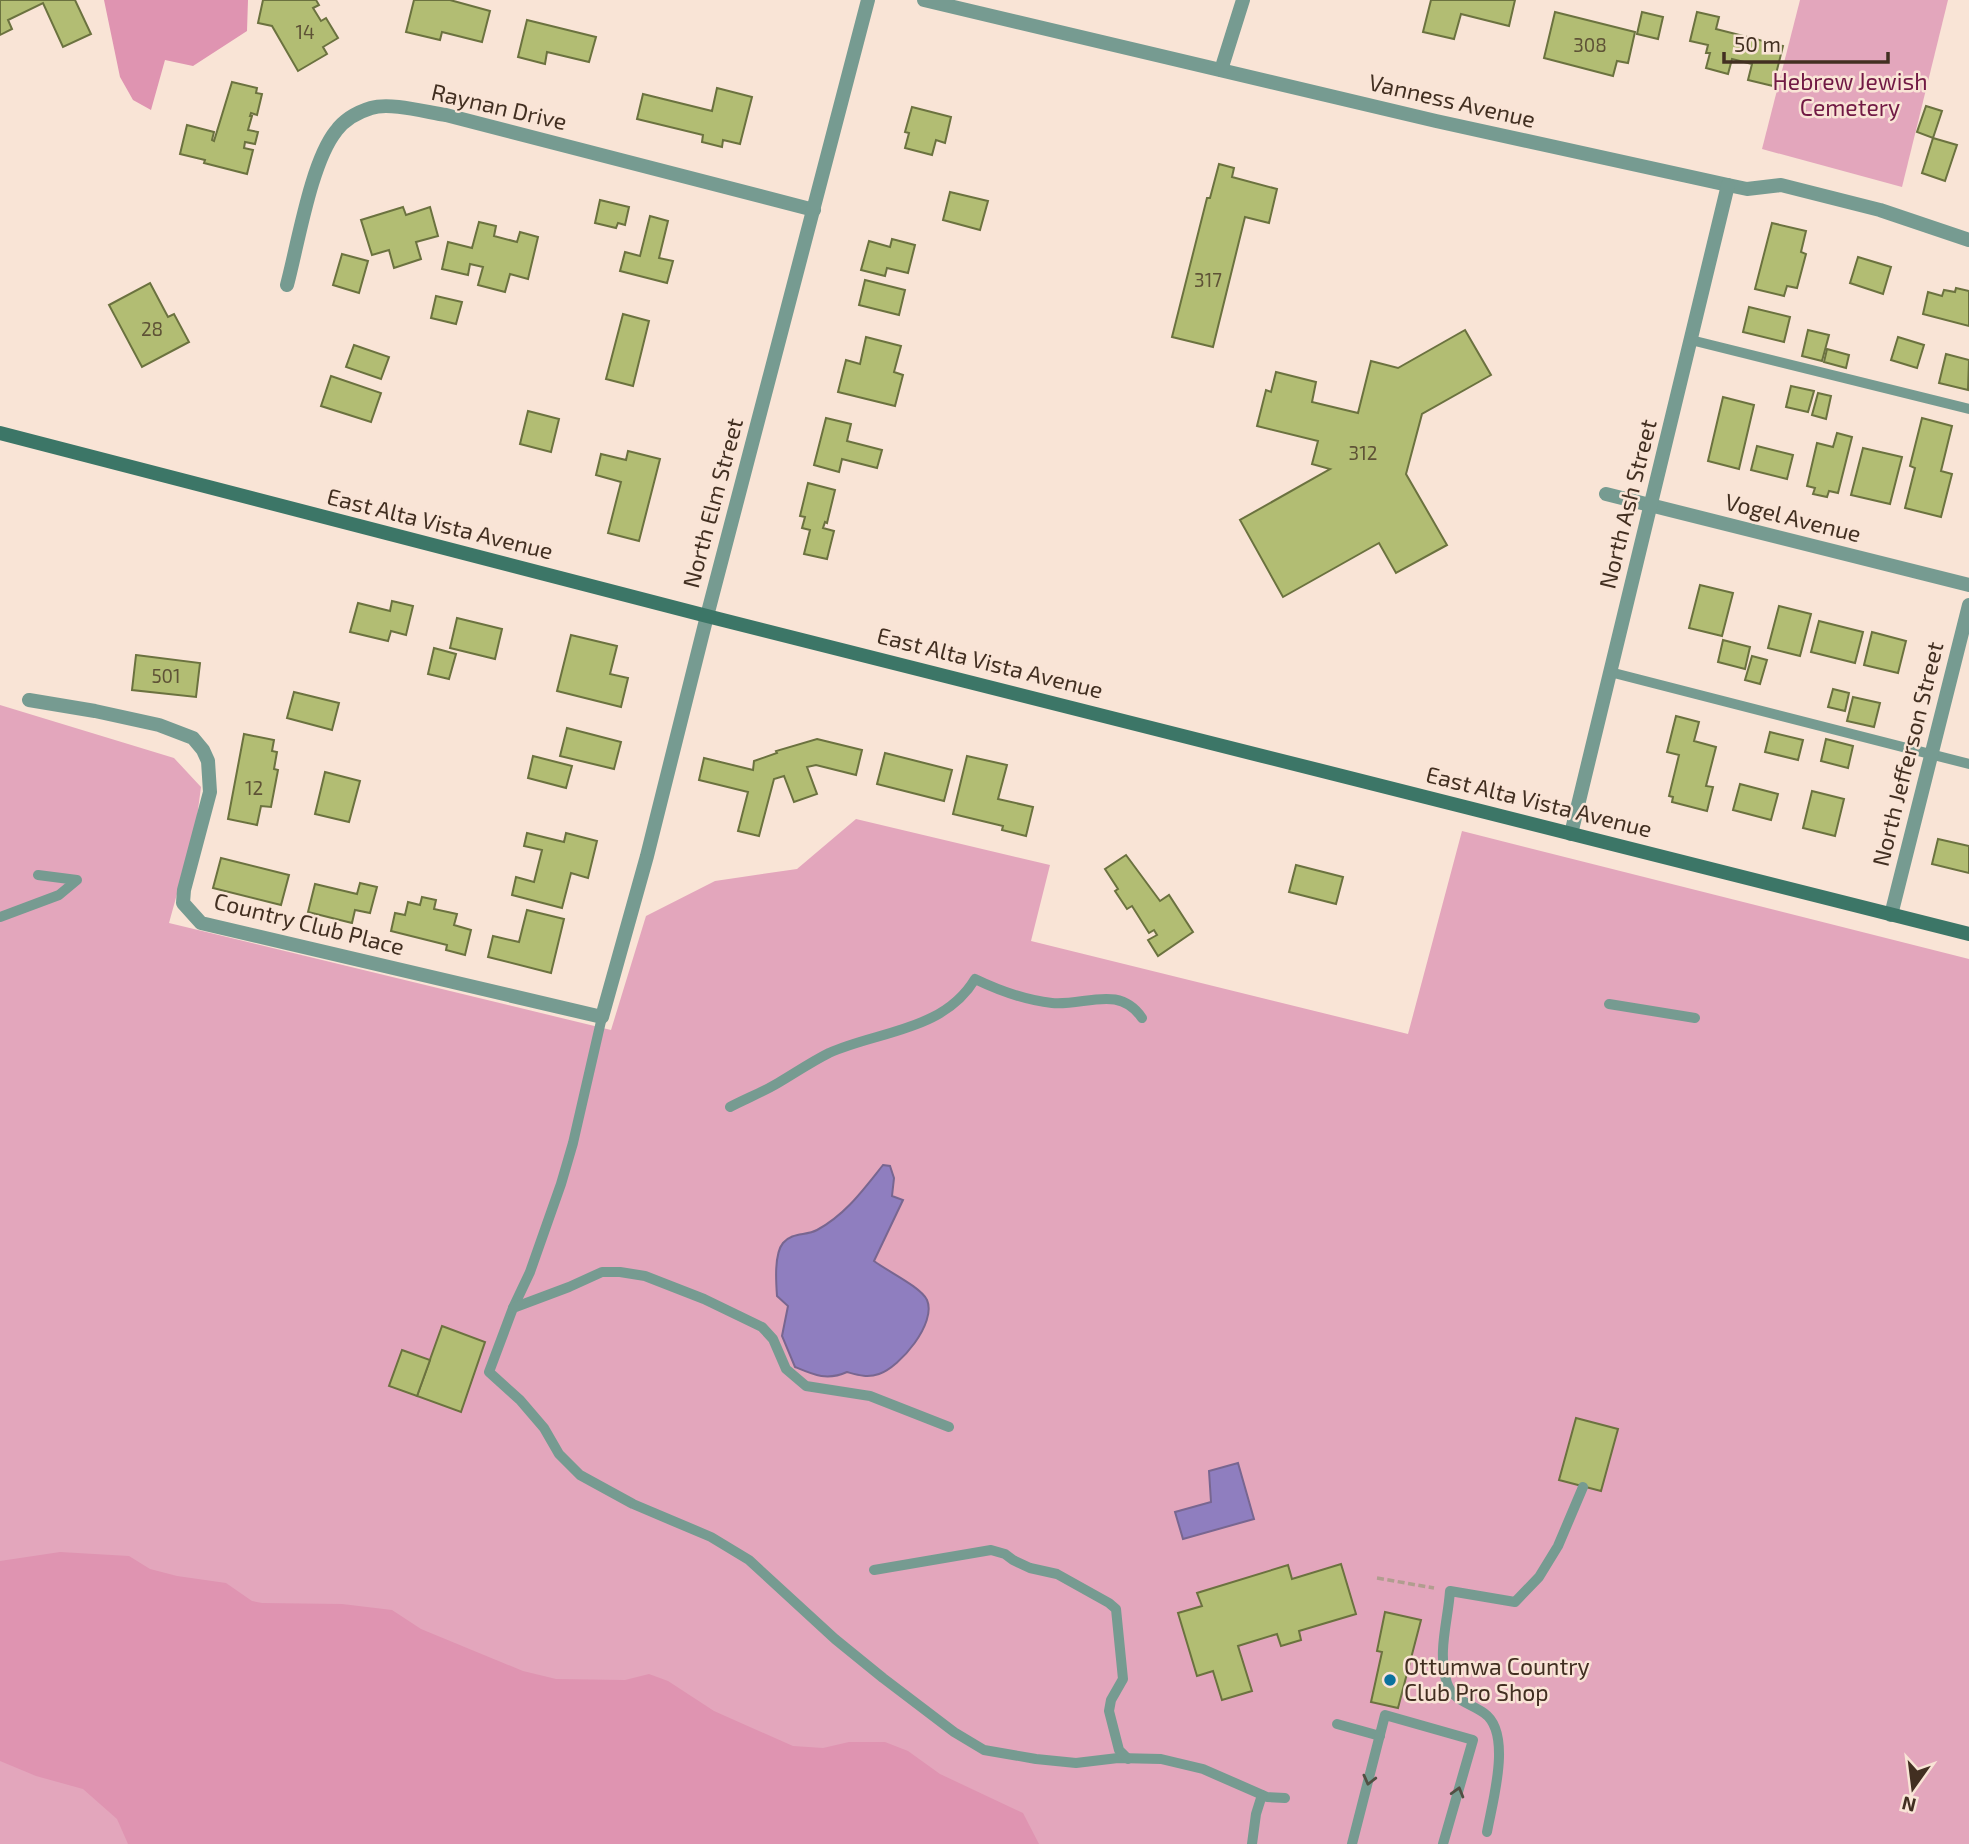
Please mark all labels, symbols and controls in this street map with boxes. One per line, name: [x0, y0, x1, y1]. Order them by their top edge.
house number: 14: [295, 20, 315, 43]
scale bar: [1724, 21, 1888, 65]
text: 50 m: [1734, 31, 1781, 56]
house number: 308: [1573, 33, 1607, 56]
street label: Vanness Avenue: [1366, 67, 1538, 133]
park label: Hebrew Jewish Cemetery: [1772, 67, 1928, 121]
street label: Raynan Drive: [429, 77, 570, 135]
house number: 317: [1194, 268, 1222, 291]
house number: 28: [141, 317, 163, 340]
street label: North Elm Street: [676, 415, 748, 591]
street label: North Ash Street: [1592, 416, 1662, 591]
house number: 312: [1349, 441, 1377, 464]
street label: East Alta Vista Avenue: [324, 481, 556, 565]
street label: Vogel Avenue: [1722, 487, 1864, 547]
street label: East Alta Vista Avenue: [874, 620, 1106, 704]
street label: North Jefferson Street: [1866, 638, 1949, 869]
house number: 501: [151, 664, 181, 687]
street label: East Alta Vista Avenue: [1423, 759, 1655, 843]
house number: 12: [245, 776, 263, 799]
street label: Country Club Place: [211, 886, 407, 960]
place label: Ottumwa Country Club Pro Shop: [1404, 1652, 1590, 1706]
marker: Ottumwa Country Club Pro Shop: [1382, 1672, 1398, 1688]
north arrow: [1878, 1753, 1948, 1823]
one-way arrow: [1362, 1773, 1377, 1785]
one-way arrow: [1450, 1786, 1464, 1798]
text: N: [1899, 1792, 1918, 1818]

